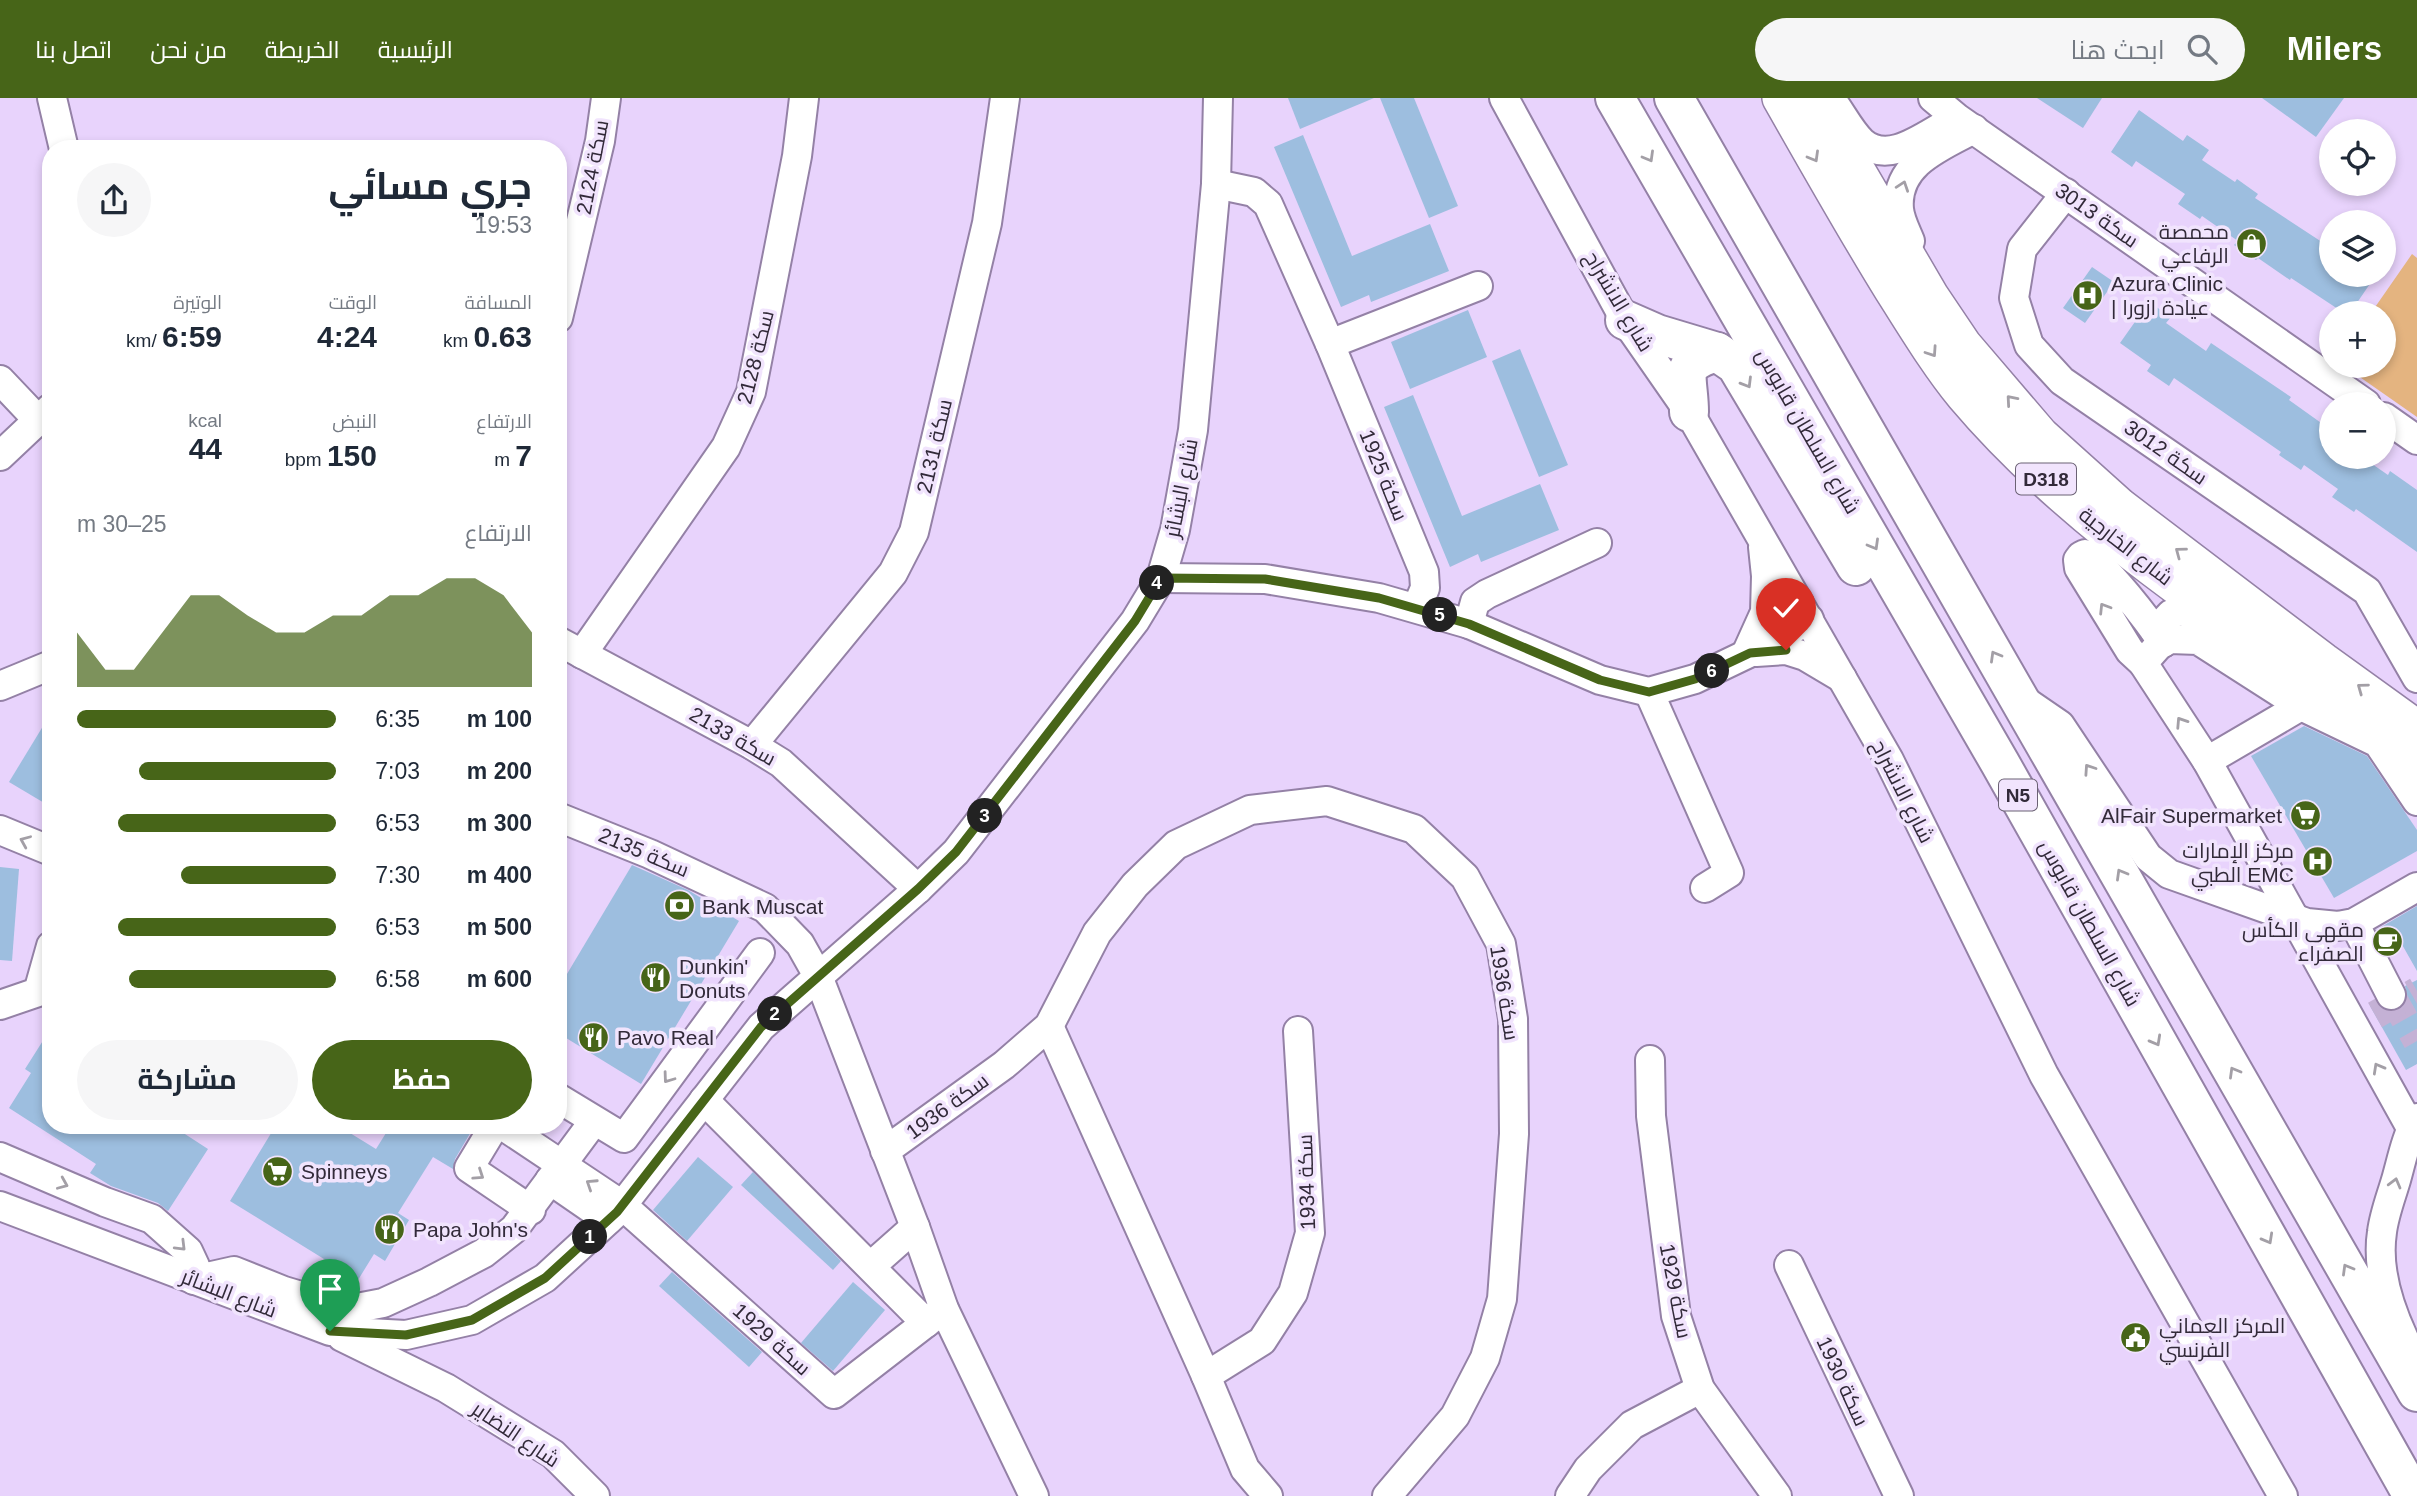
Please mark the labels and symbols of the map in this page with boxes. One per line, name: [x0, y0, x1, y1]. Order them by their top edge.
street label: سكة 2124: [572, 118, 612, 216]
one-way arrow: [1641, 149, 1654, 162]
one-way arrow: [1806, 150, 1819, 163]
street label: سكة 3013: [2051, 178, 2143, 252]
one-way arrow: [1895, 180, 1909, 192]
place label: محمصة الرفاعي: [2159, 220, 2229, 272]
shop icon: محمصة الرفاعي: [2235, 226, 2269, 260]
street label: شارع الانشراح: [1577, 247, 1658, 357]
place label: Azura Clinic | عيادة ازورا: [2111, 272, 2223, 320]
hospital icon: Azura Clinic | عيادة ازورا: [2071, 278, 2105, 312]
street label: سكة 2128: [732, 308, 778, 406]
one-way arrow: [1923, 344, 1936, 357]
street label: شارع السلطان قابوس: [1749, 345, 1865, 519]
one-way arrow: [1738, 375, 1751, 388]
one-way arrow: [2007, 395, 2019, 408]
street label: سكة 2131: [912, 397, 956, 495]
street label: سكة 3012: [2120, 415, 2212, 489]
street label: سكة 1925: [1355, 426, 1413, 524]
street label: شارع البشائر: [1160, 437, 1205, 541]
road number: D318: [2016, 464, 2076, 494]
street label: شارع الخارجية: [2073, 502, 2177, 592]
one-way arrow: [1866, 538, 1879, 550]
one-way arrow: [2175, 547, 2187, 560]
pin: 4: [1140, 566, 1174, 601]
pin: [1756, 578, 1816, 650]
pin: 5: [1422, 598, 1458, 632]
one-way arrow: [2099, 603, 2112, 616]
one-way arrow: [1990, 650, 2003, 663]
pin: 6: [1694, 654, 1730, 688]
one-way arrow: [2357, 684, 2370, 696]
street label: سكة 2133: [686, 702, 780, 770]
one-way arrow: [2176, 716, 2189, 729]
street label: شارع الانشراح: [1864, 735, 1939, 848]
one-way arrow: [2085, 764, 2097, 777]
road number: N5: [1999, 780, 2037, 810]
pin: 3: [968, 798, 1002, 834]
supermarket icon: AlFair Supermarket: [2288, 798, 2322, 832]
place label: AlFair Supermarket: [2101, 804, 2282, 827]
street label: سكة 2135: [595, 823, 693, 881]
one-way arrow: [20, 835, 32, 849]
street label: شارع السلطان قابوس: [2032, 836, 2145, 1012]
place label: مركز الإمارات الطبي EMC: [2182, 839, 2294, 891]
hospital icon: مركز الإمارات الطبي EMC: [2300, 845, 2334, 879]
one-way arrow: [2116, 869, 2129, 882]
bank icon: Bank Muscat: [662, 889, 696, 923]
place label: Bank Muscat: [702, 895, 824, 918]
place label: مقهى الكأس الصفراء: [2242, 917, 2364, 966]
cafe icon: مقهى الكأس الصفراء: [2370, 924, 2404, 958]
street label: سكة 1936: [1486, 944, 1524, 1042]
place label: Dunkin' Donuts: [679, 955, 748, 1002]
restaurant icon: Dunkin' Donuts: [639, 961, 673, 995]
pin: 2: [758, 996, 792, 1032]
restaurant icon: Pavo Real: [577, 1020, 611, 1054]
place label: Pavo Real: [617, 1026, 714, 1049]
one-way arrow: [2148, 1033, 2161, 1046]
one-way arrow: [2373, 1063, 2386, 1076]
one-way arrow: [2229, 1066, 2242, 1079]
street label: سكة 1936: [901, 1069, 993, 1143]
one-way arrow: [664, 1071, 677, 1083]
street label: سكة 1934: [1293, 1134, 1319, 1230]
supermarket icon: Spinneys: [261, 1154, 295, 1188]
place label: Spinneys: [301, 1160, 387, 1183]
one-way arrow: [471, 1167, 484, 1179]
one-way arrow: [55, 1176, 68, 1190]
one-way arrow: [2387, 1177, 2401, 1189]
one-way arrow: [586, 1180, 599, 1193]
restaurant icon: Papa John's: [373, 1212, 407, 1246]
place label: Papa John's: [413, 1218, 528, 1241]
pin: 1: [572, 1220, 608, 1254]
one-way arrow: [2260, 1231, 2273, 1244]
one-way arrow: [173, 1237, 186, 1250]
street label: سكة 1929: [1656, 1242, 1696, 1340]
pin: [300, 1259, 360, 1331]
street label: شارع البشائر: [176, 1264, 280, 1325]
one-way arrow: [2342, 1264, 2355, 1277]
street label: سكة 1929: [729, 1298, 815, 1380]
place label: المركز العماني الفرنسي: [2159, 1314, 2285, 1365]
public building icon: المركز العماني الفرنسي: [2119, 1320, 2153, 1354]
street label: سكة 1930: [1812, 1333, 1874, 1429]
street label: شارع النضاير: [466, 1396, 564, 1474]

